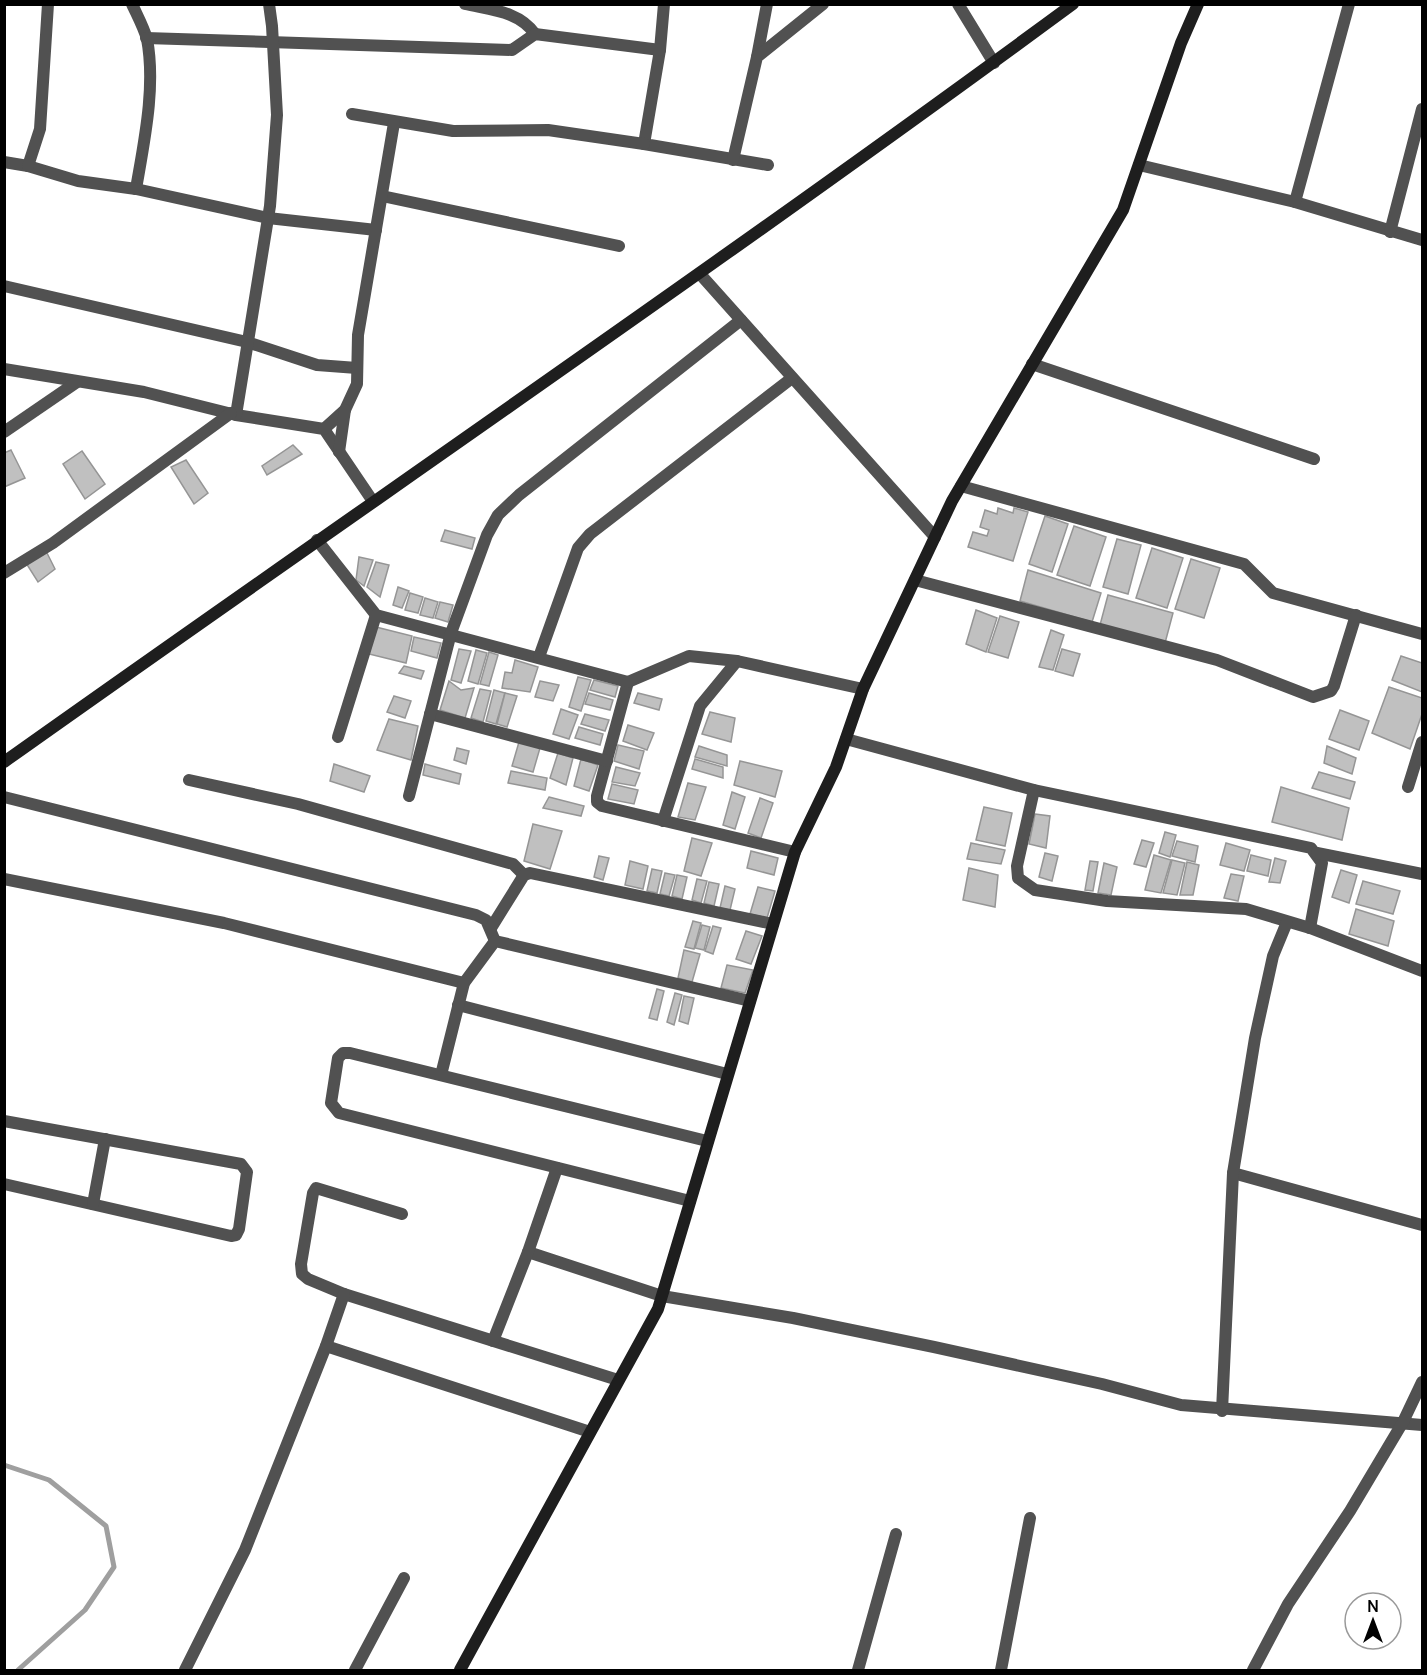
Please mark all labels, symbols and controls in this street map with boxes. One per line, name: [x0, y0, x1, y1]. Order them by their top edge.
north arrow: [1343, 1591, 1403, 1651]
text: N: [1367, 1595, 1379, 1617]

